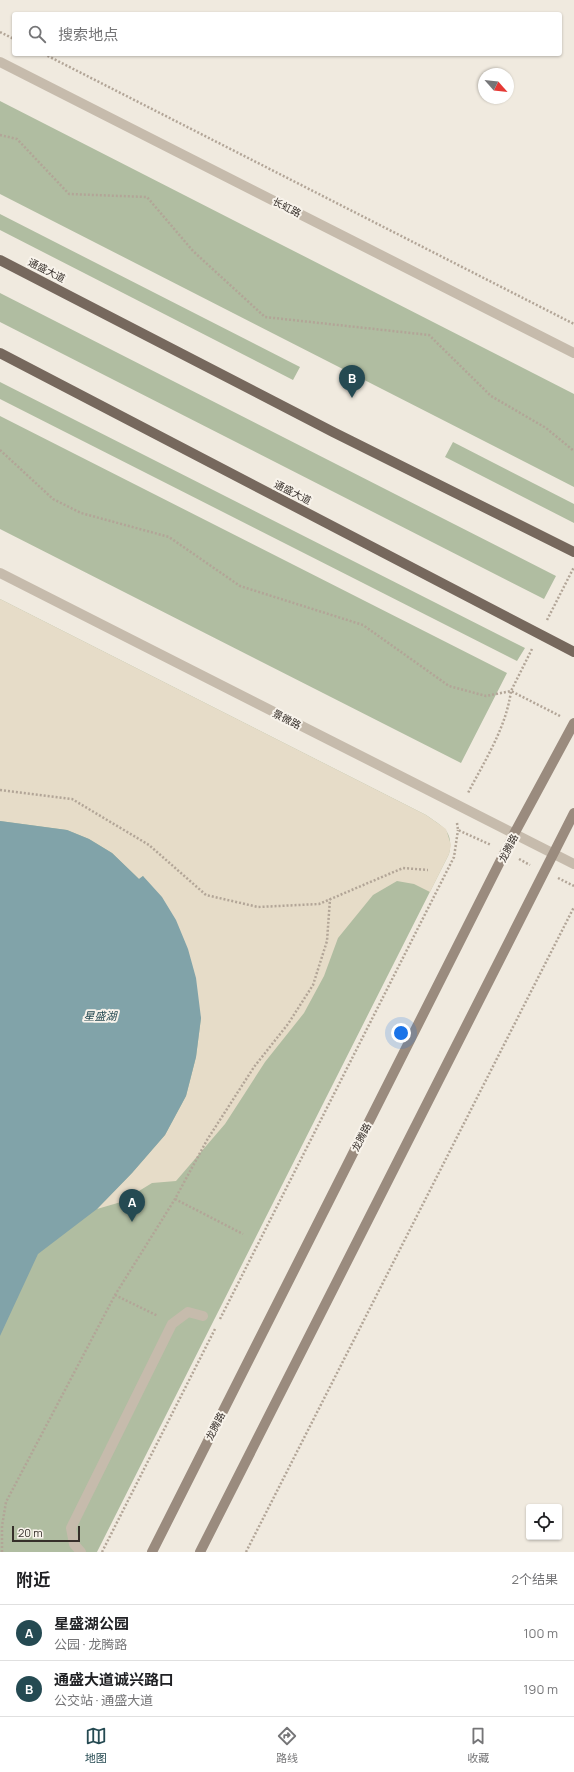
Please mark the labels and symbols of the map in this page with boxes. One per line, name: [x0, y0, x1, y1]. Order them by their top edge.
north arrow: [478, 68, 514, 104]
street label: 长虹路: [270, 194, 304, 220]
street label: 通盛大道: [26, 255, 68, 285]
pin: B: [339, 365, 365, 398]
street label: 通盛大道: [272, 477, 314, 507]
street label: 景微路: [270, 706, 304, 732]
street label: 龙腾路: [495, 831, 521, 865]
water label: 星盛湖: [84, 1008, 118, 1023]
your location: [391, 1023, 411, 1043]
street label: 龙腾路: [348, 1120, 374, 1154]
pin: A: [119, 1189, 145, 1222]
street label: 龙腾路: [202, 1409, 228, 1443]
scale bar: [12, 1524, 80, 1543]

